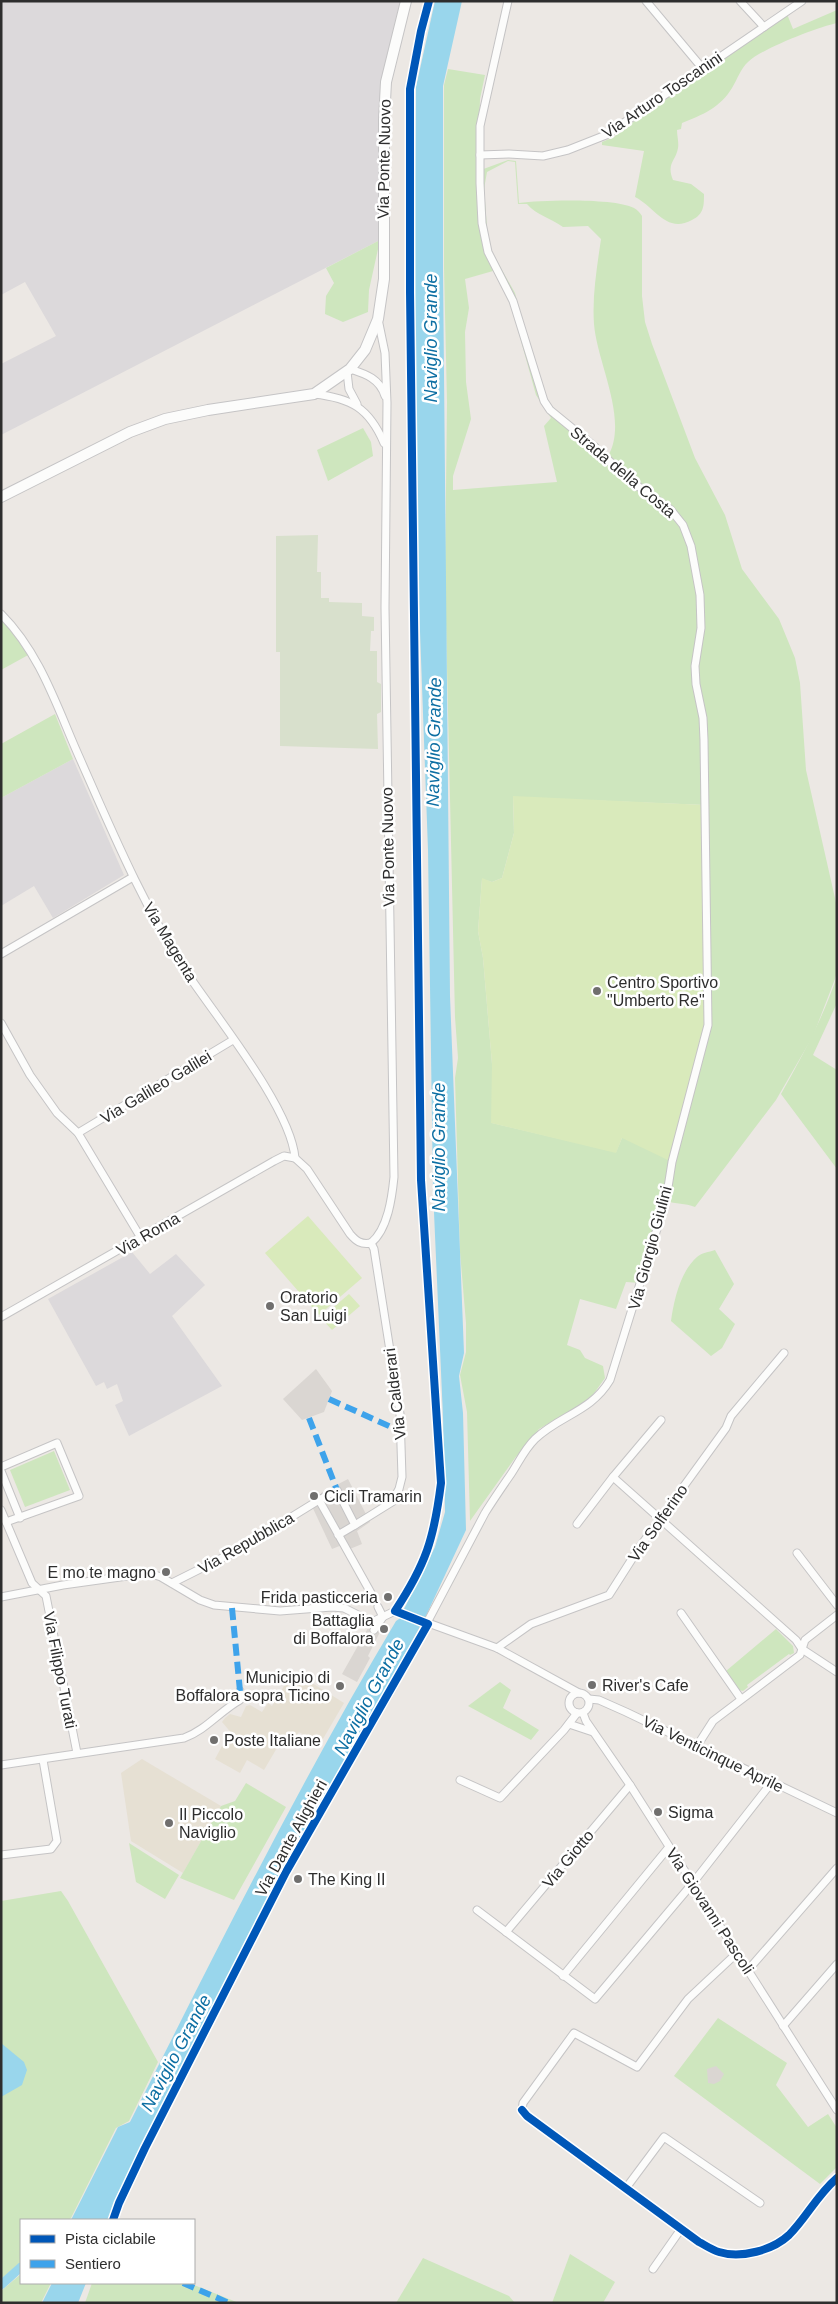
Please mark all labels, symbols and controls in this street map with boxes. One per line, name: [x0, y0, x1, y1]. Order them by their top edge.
street label: Via Arturo Toscanini: [599, 49, 725, 141]
street label: Via Ponte Nuovo: [374, 99, 394, 219]
water label: Naviglio Grande: [421, 273, 441, 403]
street label: Strada della Costa: [567, 423, 679, 521]
water label: Naviglio Grande: [423, 677, 445, 807]
street label: Via Ponte Nuovo: [378, 787, 398, 907]
street label: Via Magenta: [140, 899, 200, 985]
place label: Centro Sportivo "Umberto Re": [607, 974, 718, 1009]
marker: Centro Sportivo "Umberto Re": [591, 985, 603, 997]
street label: Via Galileo Galilei: [98, 1047, 214, 1127]
water label: Naviglio Grande: [429, 1082, 449, 1212]
street label: Via Giorgio Giulini: [625, 1184, 675, 1312]
street label: Via Roma: [113, 1209, 183, 1259]
place label: Oratorio San Luigi: [280, 1289, 347, 1324]
marker: Oratorio San Luigi: [264, 1300, 276, 1312]
street label: Via Calderari: [381, 1347, 409, 1441]
street label: Via Solferino: [625, 1481, 691, 1565]
place label: Cicli Tramarin: [324, 1488, 422, 1505]
marker: Cicli Tramarin: [308, 1490, 320, 1502]
street label: Via Repubblica: [195, 1509, 297, 1577]
place label: E mo te magno: [48, 1564, 156, 1581]
marker: E mo te magno: [160, 1566, 172, 1578]
place label: Frida pasticceria: [261, 1589, 378, 1606]
marker: Frida pasticceria: [382, 1591, 394, 1603]
street label: Via Filippo Turati: [40, 1610, 80, 1730]
place label: Battaglia di Boffalora: [293, 1612, 374, 1647]
marker: Battaglia di Boffalora: [378, 1623, 390, 1635]
water label: Naviglio Grande: [330, 1635, 408, 1759]
place label: Municipio di Boffalora sopra Ticino: [176, 1669, 330, 1704]
place label: River's Cafe: [602, 1677, 689, 1694]
marker: River's Cafe: [586, 1679, 598, 1691]
marker: Municipio di Boffalora sopra Ticino: [334, 1680, 346, 1692]
street label: Via Venticinque Aprile: [640, 1712, 786, 1796]
place label: Poste Italiane: [224, 1732, 321, 1749]
marker: Poste Italiane: [208, 1734, 220, 1746]
street label: Via Dante Alighieri: [252, 1777, 330, 1899]
place label: Sigma: [668, 1804, 713, 1821]
place label: Il Piccolo Naviglio: [179, 1806, 243, 1841]
marker: Sigma: [652, 1806, 664, 1818]
marker: Il Piccolo Naviglio: [163, 1817, 175, 1829]
street label: Via Giotto: [539, 1827, 597, 1891]
street label: Via Giovanni Pascoli: [663, 1845, 757, 1977]
place label: The King II: [308, 1871, 385, 1888]
marker: The King II: [292, 1873, 304, 1885]
water label: Naviglio Grande: [137, 1991, 215, 2115]
legend: [20, 2219, 195, 2284]
text: Pista ciclabile: [65, 2230, 156, 2247]
text: Sentiero: [65, 2255, 121, 2272]

